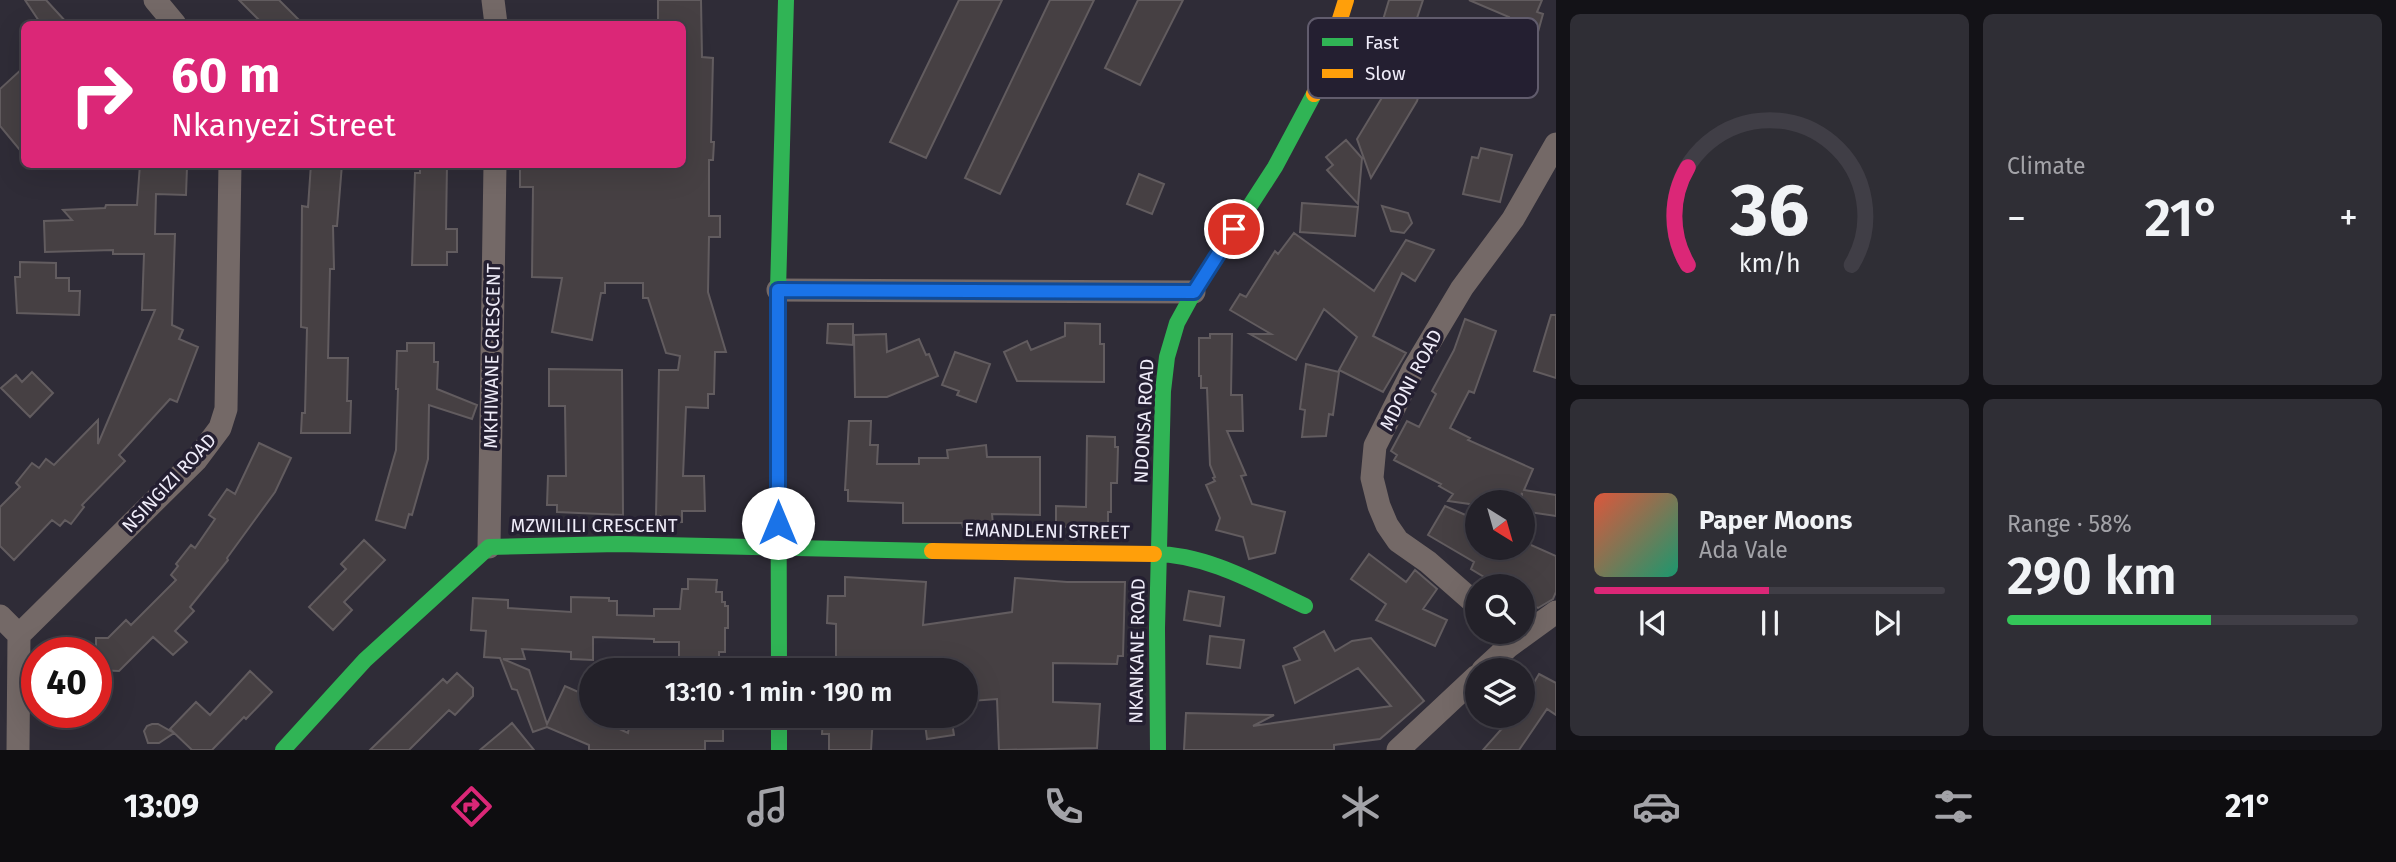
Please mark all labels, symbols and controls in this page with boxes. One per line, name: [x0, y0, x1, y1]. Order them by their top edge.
legend: [1308, 18, 1538, 98]
text: Fast: [1365, 31, 1399, 54]
text: 60 m: [171, 46, 280, 105]
icon: right: [56, 49, 147, 140]
text: Slow: [1365, 62, 1406, 85]
text: Nkanyezi Street: [171, 106, 396, 144]
text: Climate: [2007, 152, 2086, 180]
text: 36: [1729, 168, 1809, 255]
text: 21°: [2144, 187, 2221, 250]
text: −: [2007, 195, 2026, 241]
text: +: [2339, 195, 2358, 241]
pin: [1204, 199, 1264, 259]
icon: arrive: [1215, 210, 1253, 248]
text: km/h: [1739, 249, 1800, 279]
street label: MKHIWANE CRESCENT: [479, 263, 505, 449]
street label: MDONI ROAD: [1375, 326, 1447, 434]
street label: NDONSA ROAD: [1129, 358, 1159, 484]
street label: NSINGIZI ROAD: [117, 429, 221, 537]
position arrow: [741, 486, 815, 560]
north arrow: [1465, 490, 1535, 560]
map controls: [1465, 490, 1535, 728]
text: Paper Moons: [1699, 505, 1852, 536]
text: Range · 58%: [2007, 510, 2132, 538]
street label: MZWILILI CRESCENT: [510, 514, 678, 537]
street label: EMANDLENI STREET: [964, 518, 1130, 544]
text: Ada Vale: [1699, 536, 1788, 564]
text: 290 km: [2007, 545, 2177, 608]
button: search: [1465, 574, 1535, 644]
street label: NKANKANE ROAD: [1124, 578, 1150, 724]
icon: previous: [1634, 604, 1672, 642]
icon: pause: [1751, 604, 1789, 642]
icon: next: [1868, 604, 1906, 642]
speed limit sign: 40: [21, 637, 112, 728]
button: layers: [1465, 658, 1535, 728]
text: 13:10 · 1 min · 190 m: [665, 677, 892, 708]
icon: directions: [447, 782, 496, 831]
icon: music: [743, 782, 792, 831]
icon: phone: [1039, 782, 1088, 831]
icon: climate: [1336, 782, 1385, 831]
icon: car: [1632, 782, 1681, 831]
icon: filters: [1929, 782, 1978, 831]
text: 13:09: [124, 787, 199, 825]
text: 21°: [2225, 787, 2272, 825]

